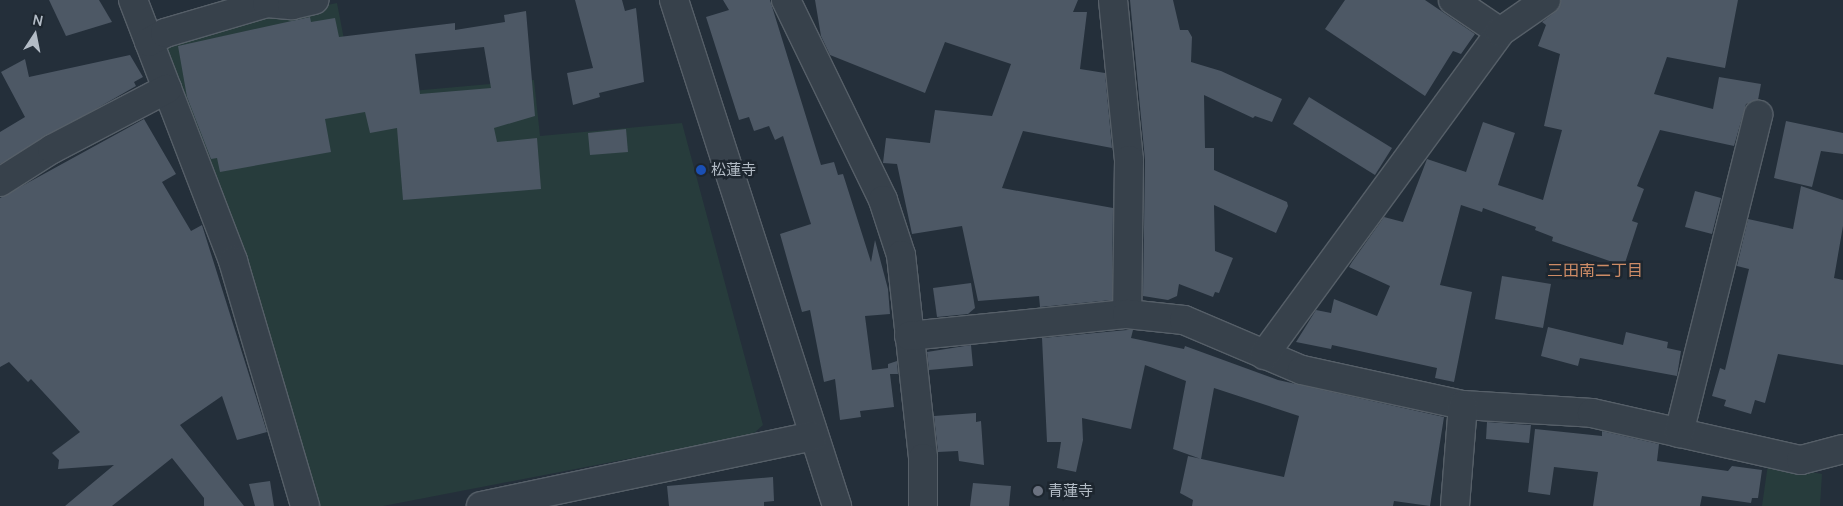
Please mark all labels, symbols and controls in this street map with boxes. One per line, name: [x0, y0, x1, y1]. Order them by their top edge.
text: N: [31, 9, 45, 30]
north arrow: [10, 10, 60, 60]
place label: 松蓮寺: [711, 161, 756, 179]
marker: 松蓮寺: [695, 164, 707, 176]
district label: 三田南二丁目: [1547, 260, 1643, 280]
place label: 青蓮寺: [1048, 482, 1093, 500]
marker: 青蓮寺: [1032, 485, 1044, 497]

